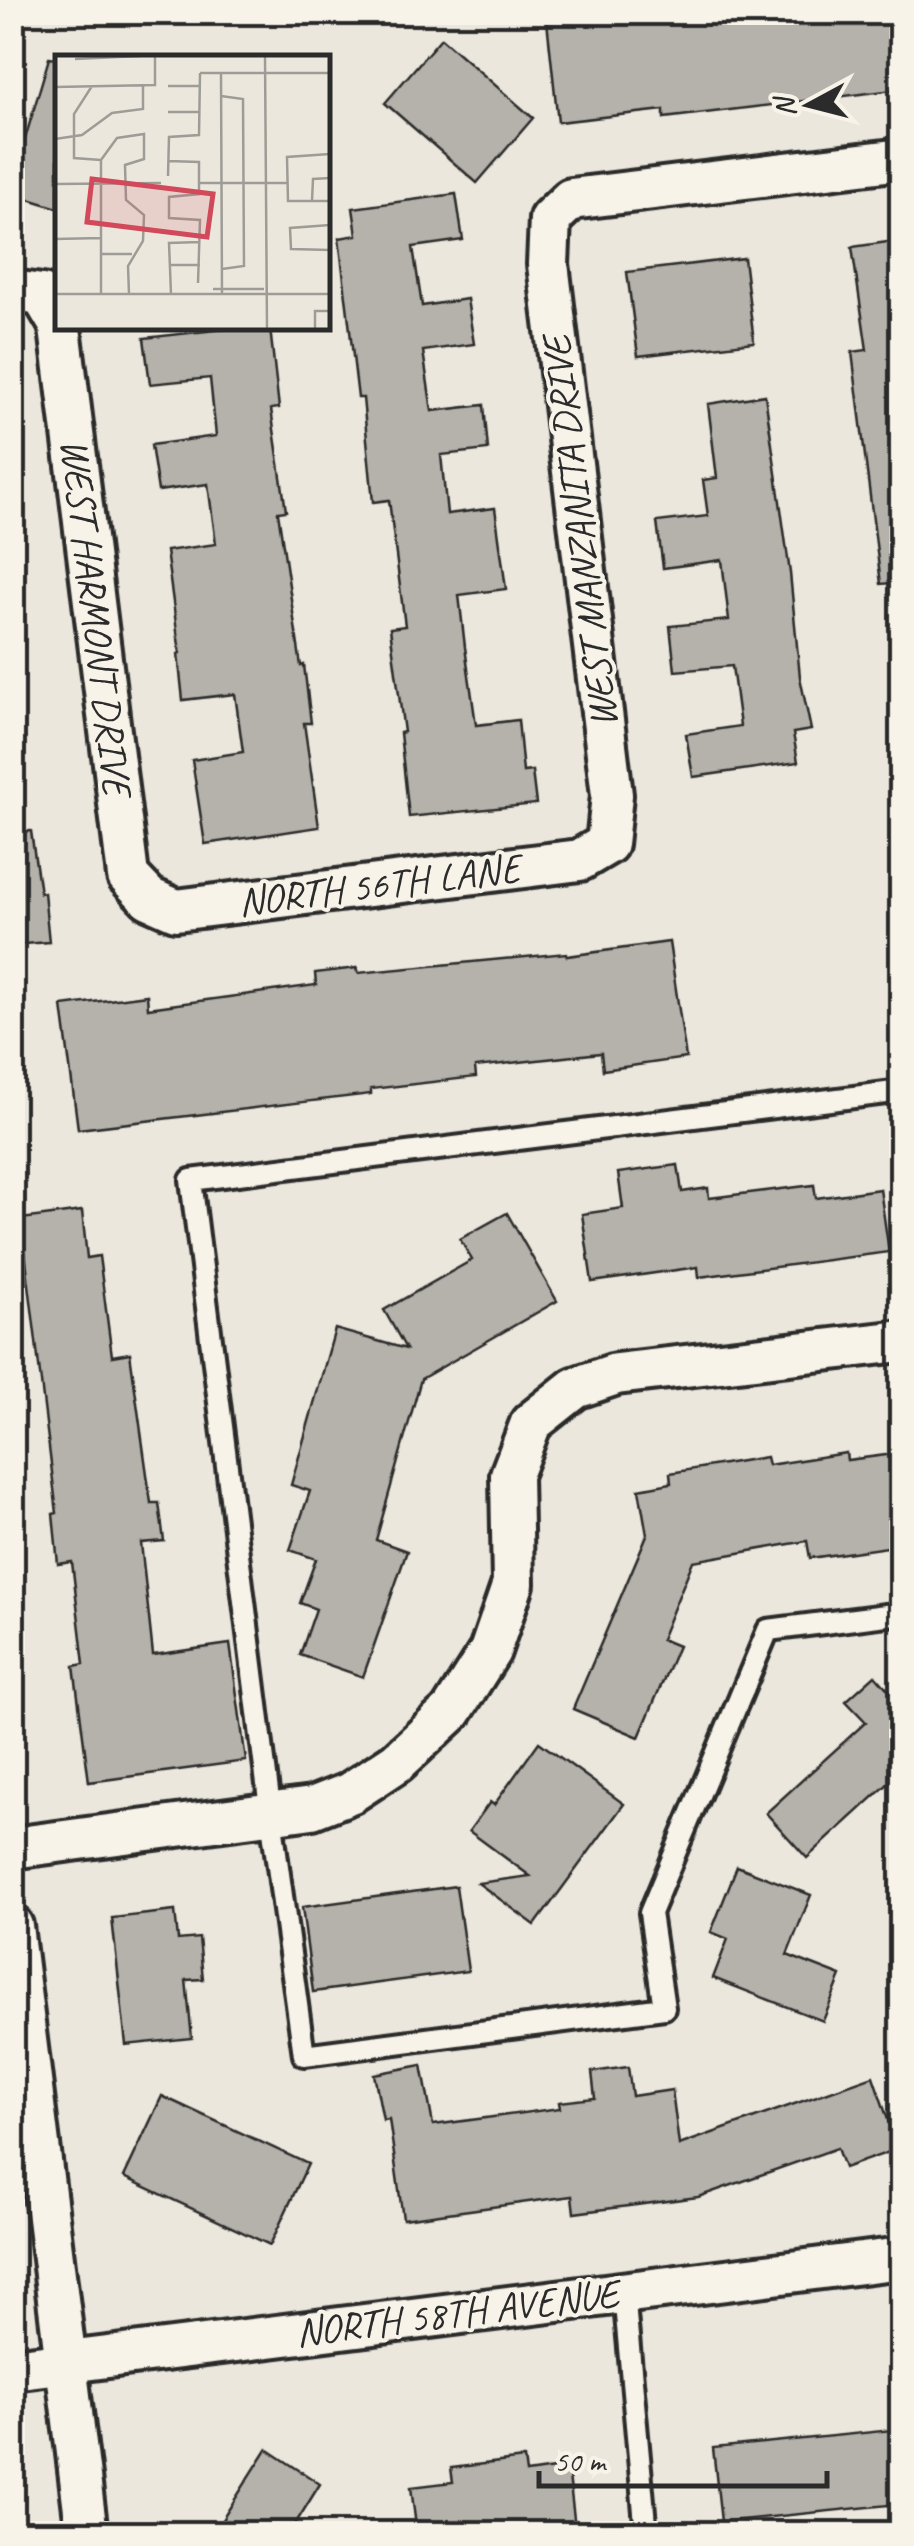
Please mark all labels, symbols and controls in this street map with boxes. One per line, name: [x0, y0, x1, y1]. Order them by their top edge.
inset map: [55, 55, 330, 330]
north arrow: [759, 55, 859, 155]
text: N: [766, 93, 803, 119]
street label: WEST MANZANITA DRIVE: [531, 329, 629, 730]
street label: WEST HARMONT DRIVE: [49, 436, 143, 803]
street label: NORTH 56TH LANE: [235, 842, 528, 927]
street label: NORTH 58TH AVENUE: [293, 2268, 626, 2358]
scale bar: [539, 2426, 826, 2488]
text: 50 m: [554, 2442, 607, 2480]

